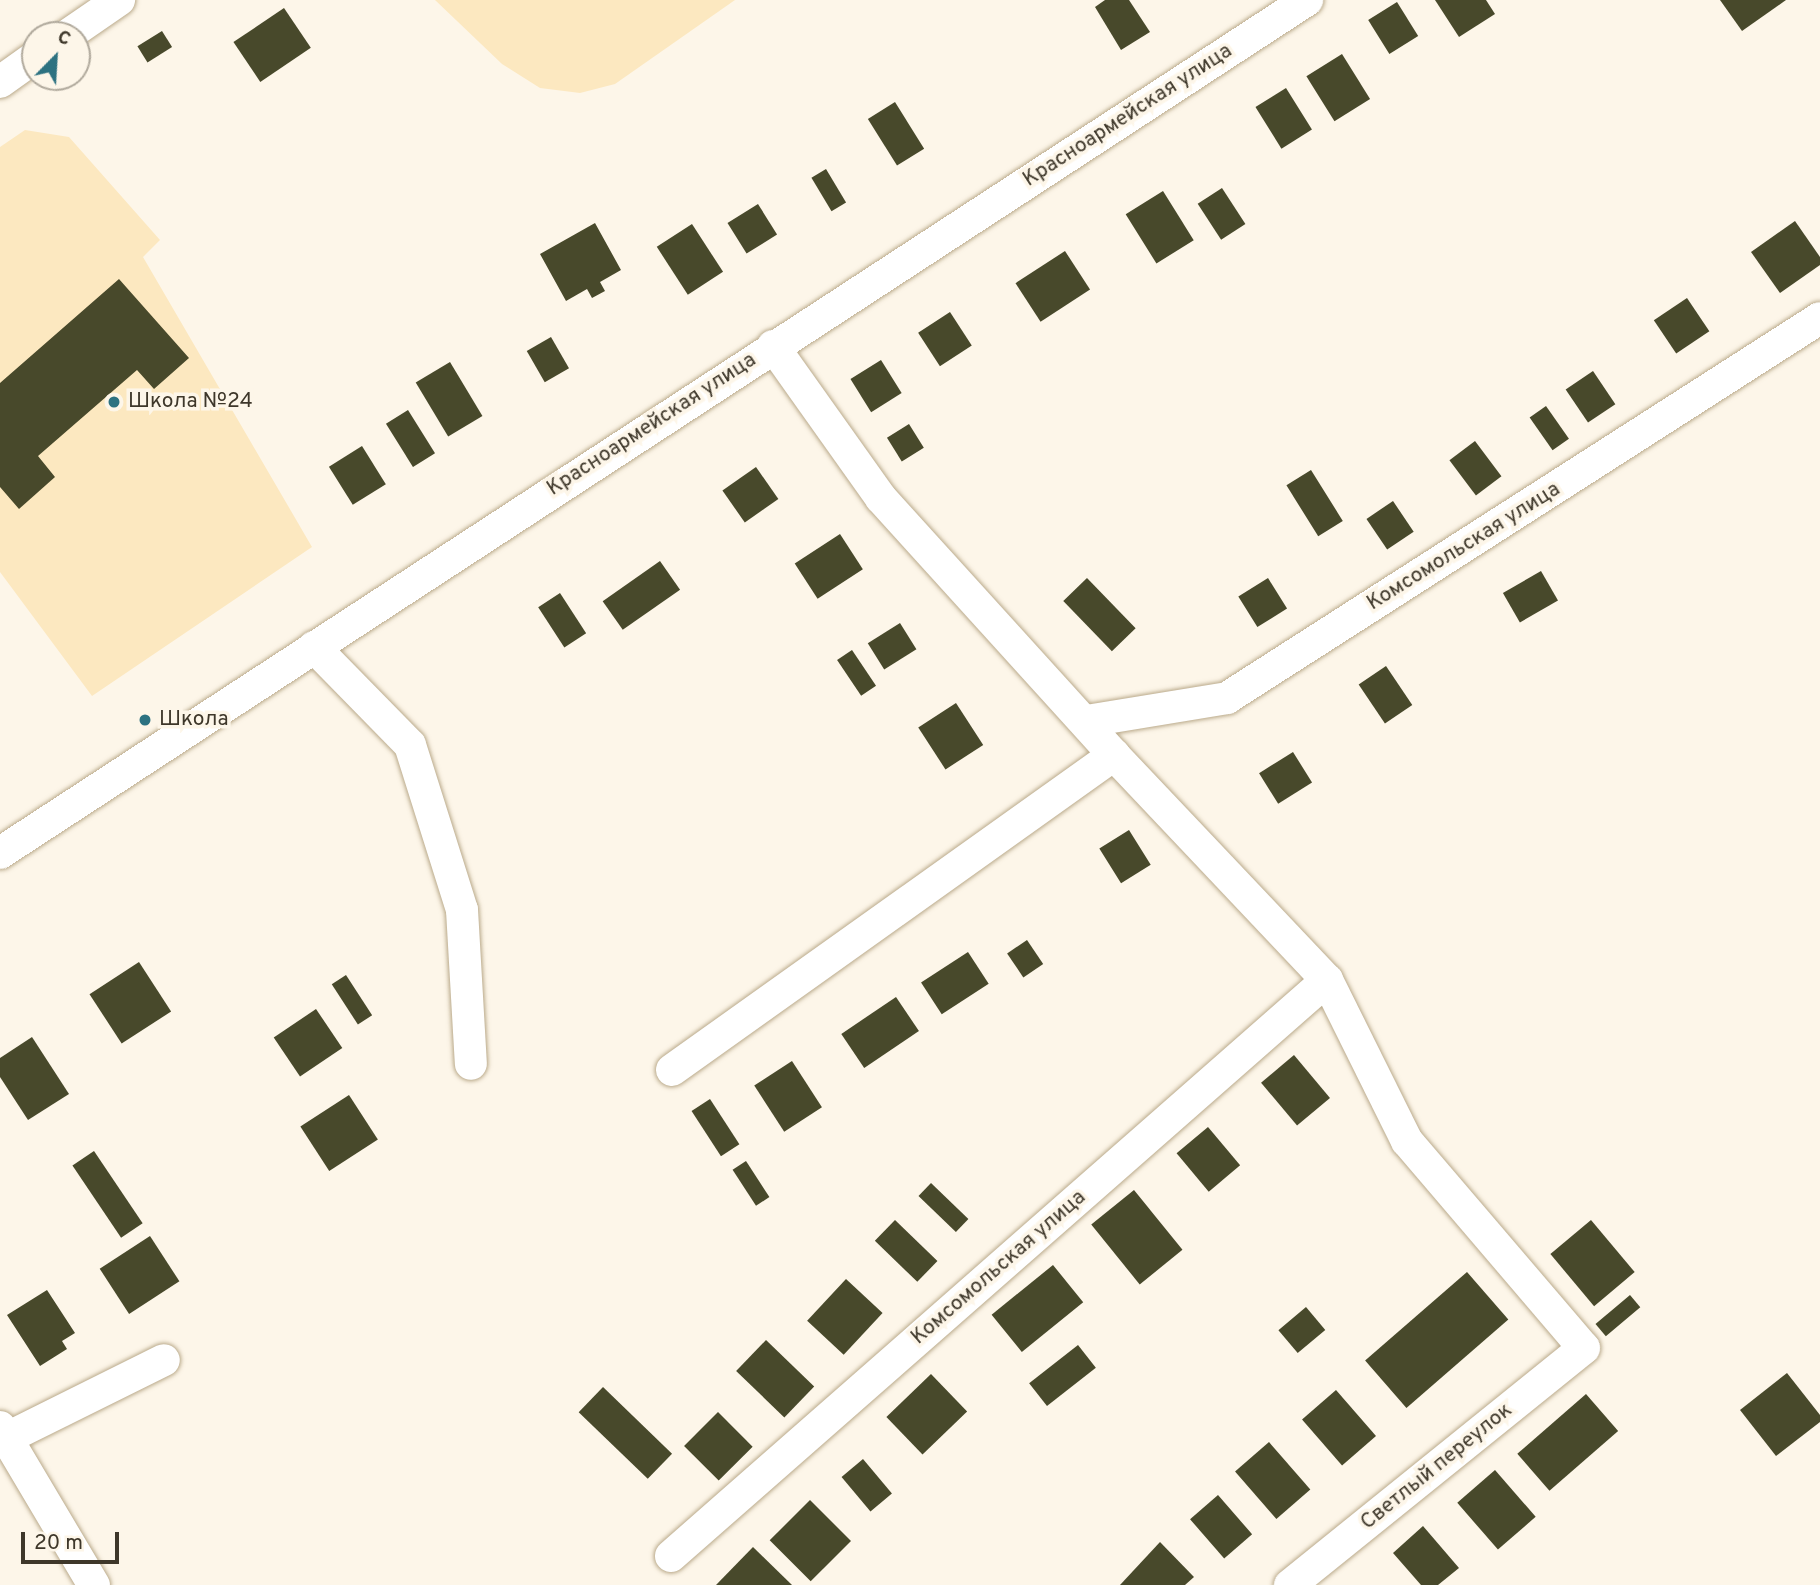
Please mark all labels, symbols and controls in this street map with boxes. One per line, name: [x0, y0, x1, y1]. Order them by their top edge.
north arrow: [21, 21, 91, 91]
text: С: [53, 25, 74, 52]
street label: Красноармейская улица: [1019, 39, 1237, 193]
street label: Красноармейская улица: [543, 348, 761, 502]
place label: Школа №24: [128, 389, 253, 415]
marker: Школа №24: [106, 394, 122, 410]
street label: Комсомольская улица: [1363, 477, 1565, 617]
place label: Школа: [159, 707, 229, 733]
marker: Школа: [137, 712, 153, 728]
street label: Комсомольская улица: [907, 1185, 1091, 1351]
street label: Светлый переулок: [1356, 1398, 1518, 1536]
scale bar: [24, 1518, 122, 1562]
text: 20 m: [34, 1530, 83, 1557]

